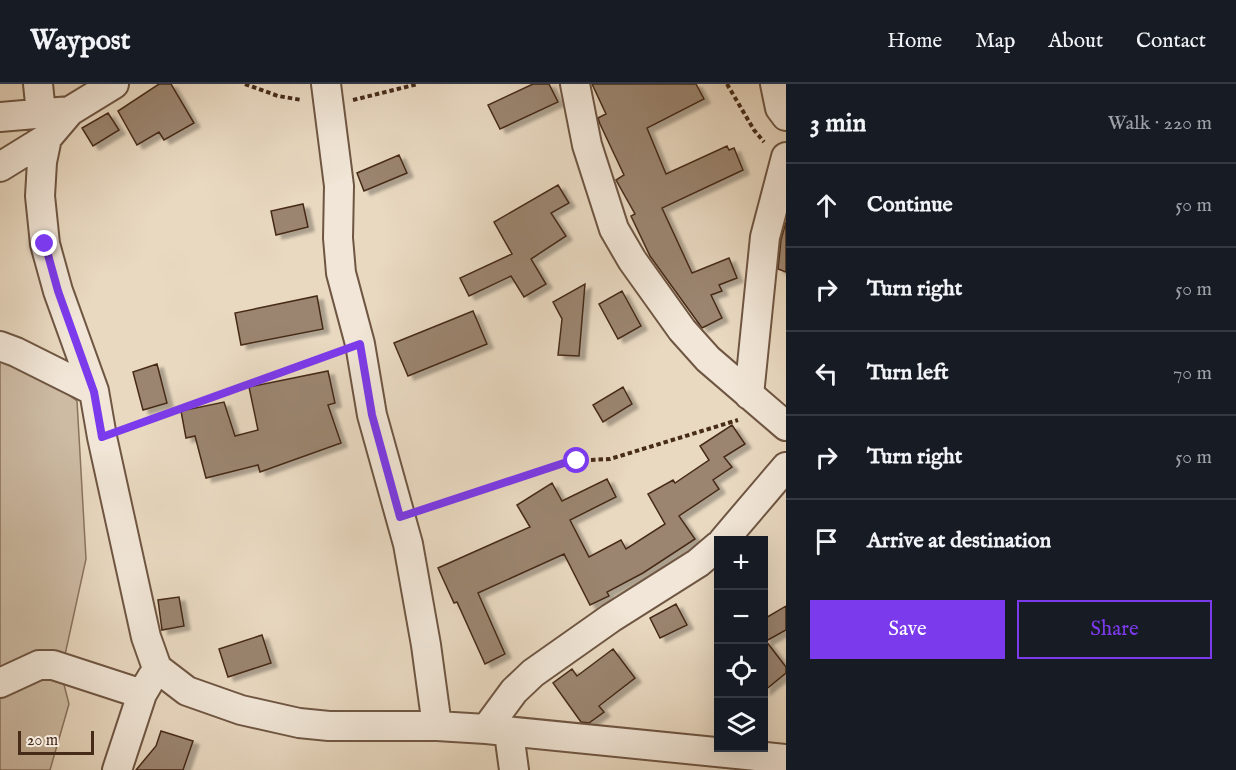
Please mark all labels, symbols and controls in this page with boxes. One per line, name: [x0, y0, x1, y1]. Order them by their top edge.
text: Waypost: [30, 24, 130, 59]
text: Home: [887, 28, 942, 55]
text: Map: [975, 28, 1015, 55]
text: About: [1048, 28, 1103, 55]
text: Contact: [1136, 28, 1206, 55]
text: 3 min: [810, 107, 866, 140]
text: Walk · 220 m: [1108, 111, 1212, 136]
icon: ahead: [810, 189, 843, 222]
text: Continue: [867, 191, 953, 219]
text: 50 m: [1175, 193, 1212, 218]
route end: [31, 230, 57, 256]
icon: right: [810, 273, 843, 306]
text: Turn right: [867, 275, 962, 303]
text: 50 m: [1175, 277, 1212, 302]
icon: left: [810, 357, 843, 390]
text: Turn left: [867, 359, 949, 387]
text: 70 m: [1173, 361, 1212, 386]
icon: right: [810, 441, 843, 474]
text: Turn right: [867, 443, 962, 471]
text: 50 m: [1175, 445, 1212, 470]
route start: [563, 447, 589, 473]
icon: arrive: [810, 525, 843, 558]
text: Arrive at destination: [867, 527, 1051, 555]
map controls: [714, 536, 768, 752]
button: +: [714, 536, 768, 590]
button: −: [714, 590, 768, 644]
button: Save: [810, 600, 1005, 659]
button: Share: [1017, 600, 1212, 659]
button: locate: [714, 644, 768, 698]
button: layers: [714, 698, 768, 752]
scale bar: [18, 728, 94, 756]
text: 20 m: [27, 731, 58, 751]

